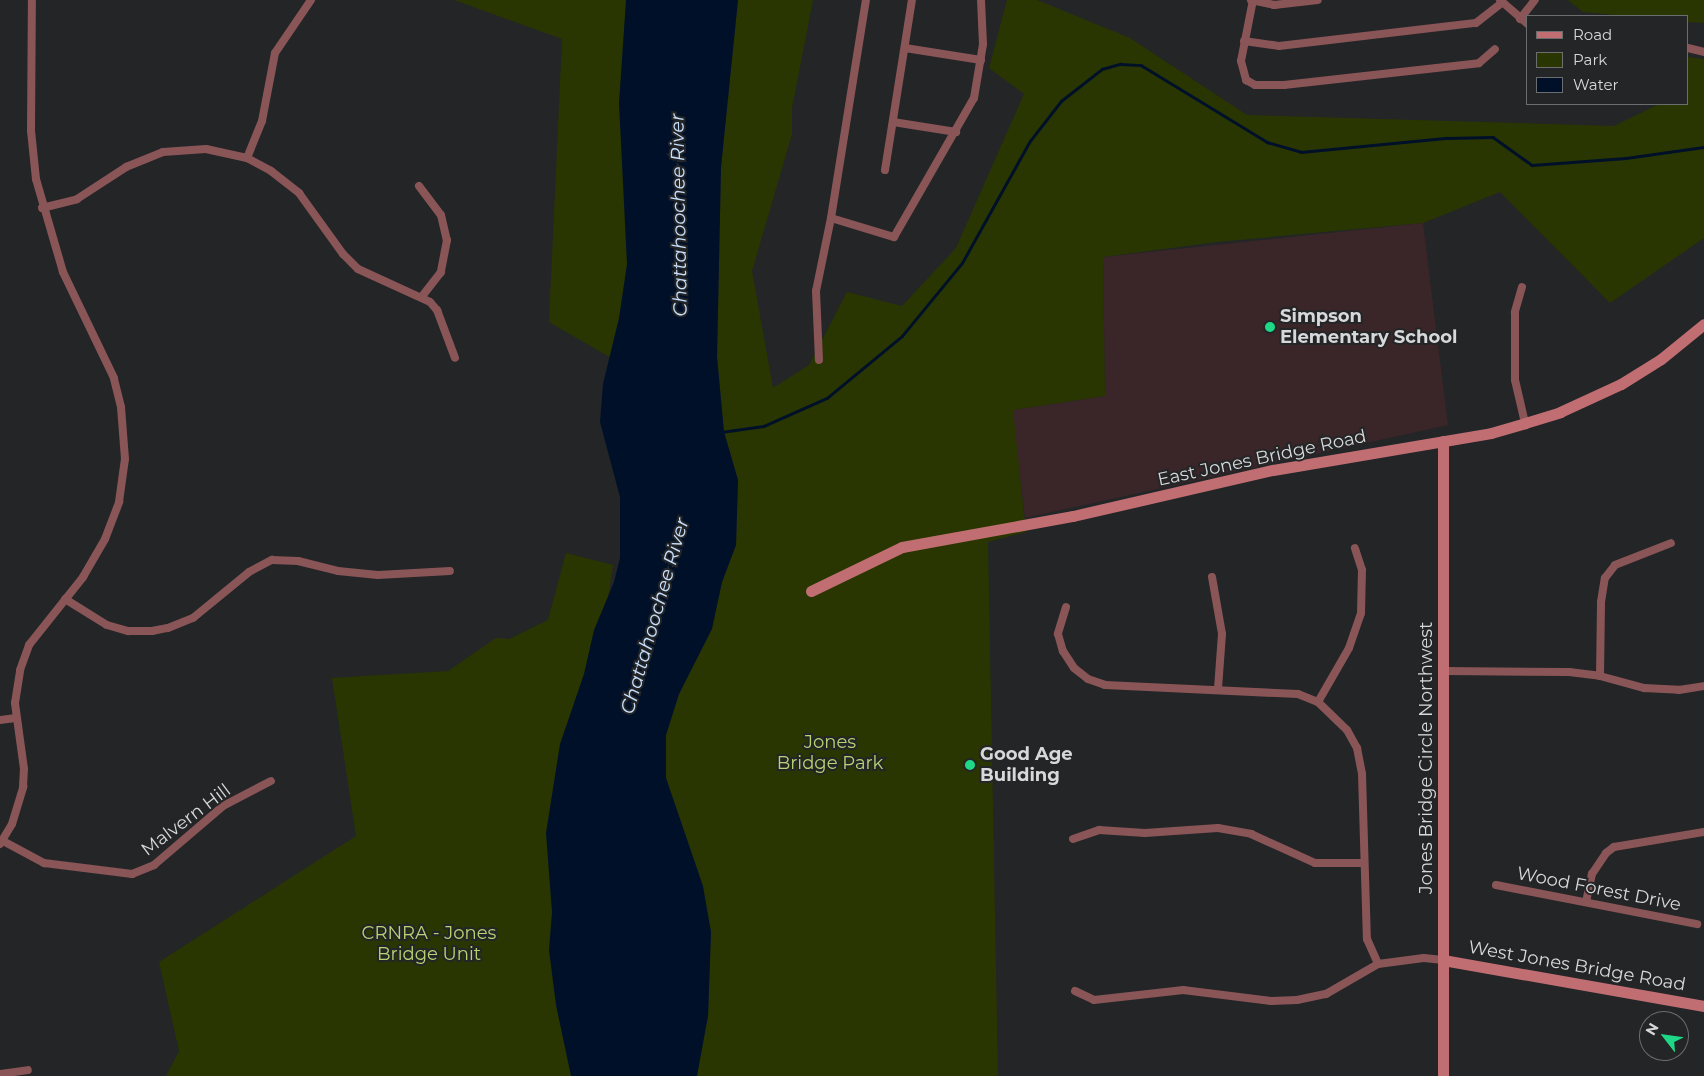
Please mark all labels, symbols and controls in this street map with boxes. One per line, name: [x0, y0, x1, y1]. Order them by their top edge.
legend: [1526, 15, 1689, 105]
text: Road: [1573, 25, 1612, 44]
text: Park: [1573, 50, 1607, 69]
text: Water: [1573, 75, 1619, 94]
water label: Chattahoochee River: [666, 113, 692, 317]
place label: Simpson Elementary School: [1280, 306, 1457, 348]
marker: Simpson Elementary School: [1264, 321, 1276, 333]
street label: East Jones Bridge Road: [1156, 425, 1368, 491]
water label: Chattahoochee River: [616, 515, 694, 717]
street label: Jones Bridge Circle Northwest: [1415, 622, 1437, 894]
park label: Jones Bridge Park: [777, 732, 883, 774]
place label: Good Age Building: [980, 744, 1073, 786]
marker: Good Age Building: [964, 759, 976, 771]
street label: Malvern Hill: [137, 779, 235, 861]
street label: Wood Forest Drive: [1515, 862, 1683, 916]
park label: CRNRA - Jones Bridge Unit: [362, 923, 496, 966]
street label: West Jones Bridge Road: [1467, 936, 1687, 996]
north arrow: [1639, 1011, 1689, 1061]
text: N: [1641, 1020, 1662, 1038]

